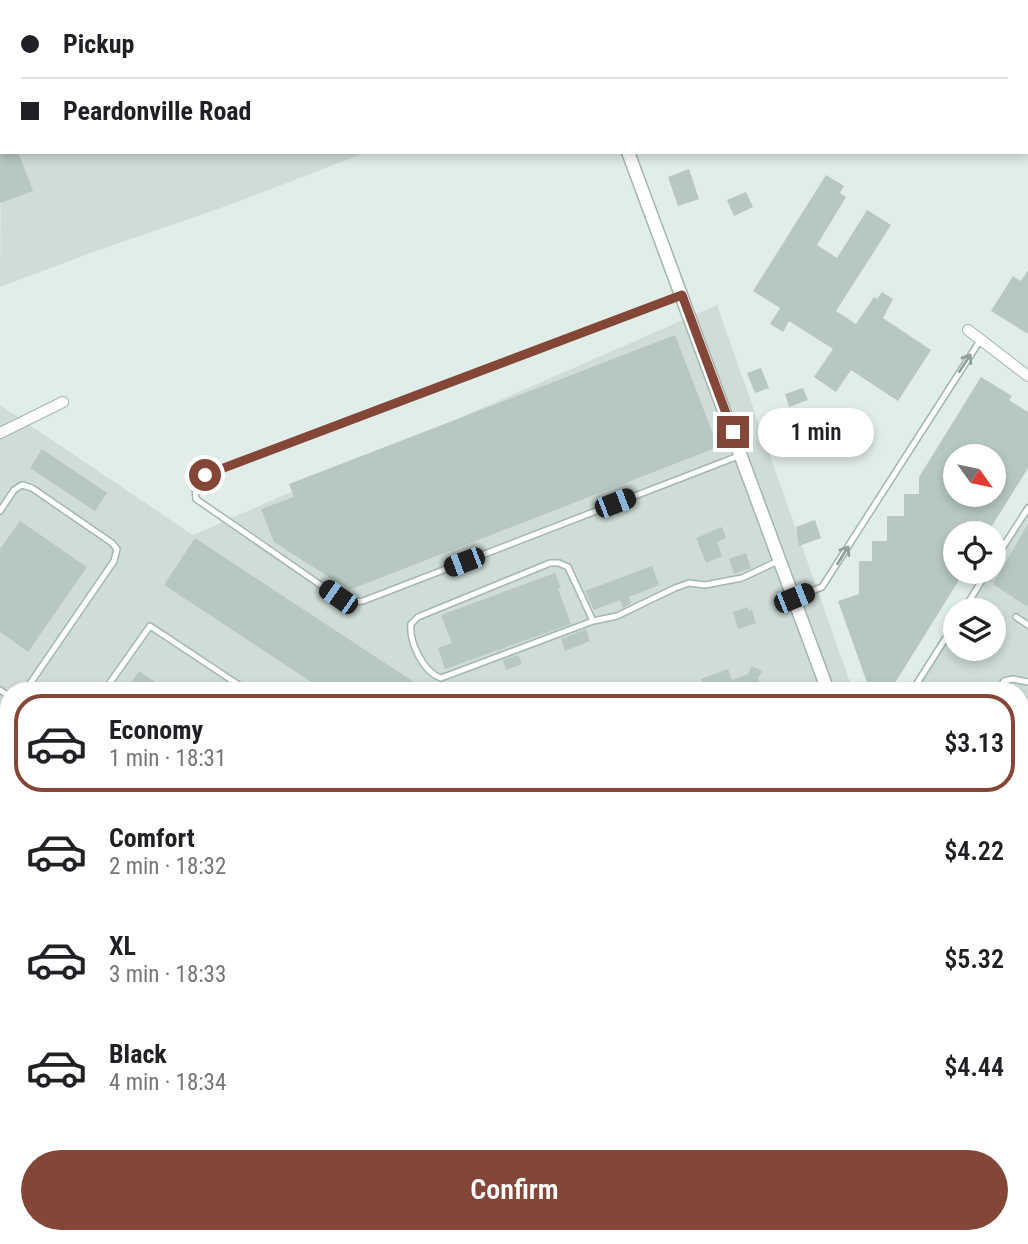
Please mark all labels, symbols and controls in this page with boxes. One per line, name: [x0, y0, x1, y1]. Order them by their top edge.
text: Pickup: [63, 29, 134, 59]
text: Peardonville Road: [63, 96, 252, 126]
one-way arrow: [958, 353, 972, 373]
callout: 1 min: [758, 408, 873, 457]
route end: [717, 416, 749, 448]
text: 1 min: [791, 419, 841, 446]
north arrow: [943, 444, 1006, 508]
map controls: [943, 444, 1006, 661]
route start: [189, 459, 221, 491]
car: [592, 486, 639, 520]
button: locate: [943, 521, 1006, 584]
car: [441, 545, 488, 579]
one-way arrow: [836, 545, 850, 565]
car: [315, 576, 362, 618]
car: [771, 580, 818, 616]
button: layers: [943, 598, 1006, 661]
icon: car: [25, 712, 88, 775]
text: Economy: [109, 715, 203, 745]
text: $3.13: [944, 728, 1004, 758]
text: 1 min · 18:31: [109, 745, 226, 772]
icon: car: [25, 820, 88, 883]
text: Comfort: [109, 823, 195, 853]
text: $4.22: [944, 836, 1004, 866]
text: 2 min · 18:32: [109, 853, 226, 880]
icon: car: [25, 928, 88, 991]
text: XL: [109, 931, 136, 961]
text: $5.32: [944, 944, 1004, 974]
text: 3 min · 18:33: [109, 961, 226, 988]
icon: car: [25, 1036, 88, 1099]
text: Black: [109, 1039, 167, 1069]
text: $4.44: [944, 1052, 1004, 1082]
text: 4 min · 18:34: [109, 1069, 226, 1096]
button: Confirm: [21, 1150, 1008, 1230]

